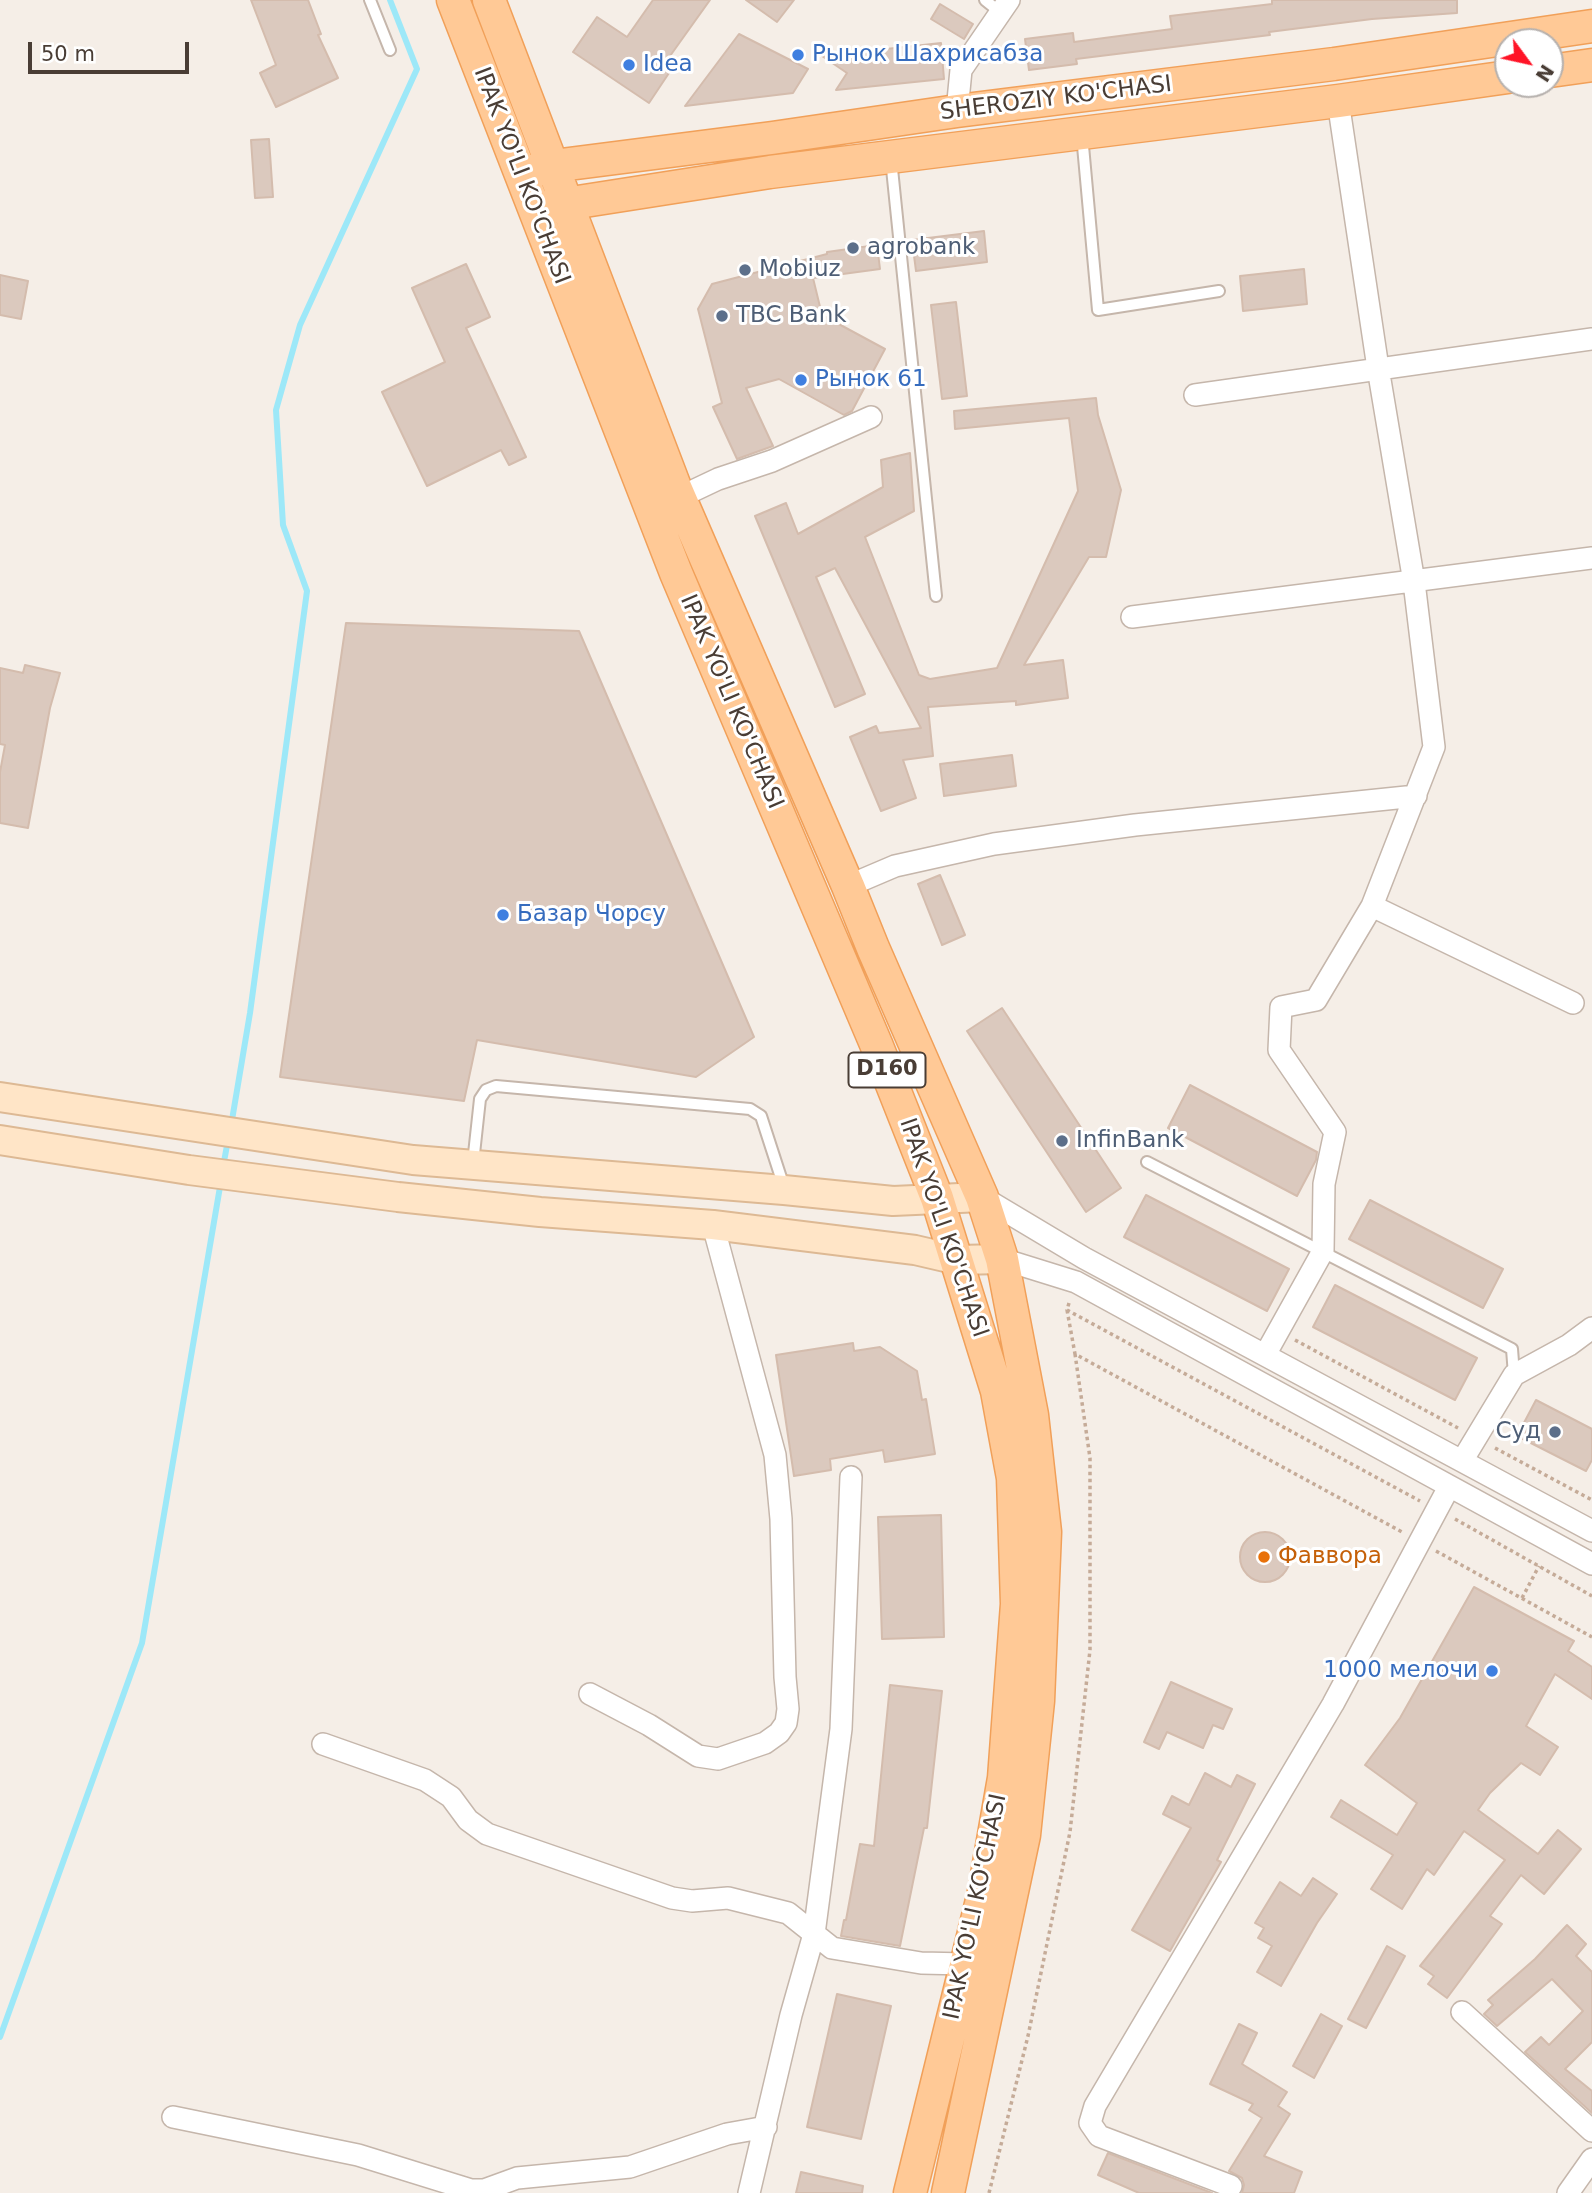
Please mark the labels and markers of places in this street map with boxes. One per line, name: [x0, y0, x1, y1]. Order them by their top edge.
place label: Рынок Шахрисабза: [812, 41, 1043, 69]
marker: Рынок Шахрисабза: [790, 47, 806, 63]
place label: Idea: [643, 51, 693, 79]
marker: Idea: [621, 57, 637, 73]
place label: agrobank: [867, 234, 975, 262]
marker: agrobank: [845, 240, 861, 256]
place label: Mobiuz: [759, 256, 841, 284]
marker: Mobiuz: [737, 262, 753, 278]
place label: TBC Bank: [736, 302, 847, 330]
marker: TBC Bank: [714, 308, 730, 324]
place label: Рынок 61: [815, 366, 927, 394]
marker: Рынок 61: [793, 372, 809, 388]
place label: Базар Чорсу: [517, 901, 666, 929]
marker: Базар Чорсу: [495, 907, 511, 923]
place label: InfinBank: [1076, 1127, 1184, 1155]
marker: InfinBank: [1054, 1133, 1070, 1149]
place label: Суд: [1495, 1418, 1541, 1446]
marker: Суд: [1547, 1424, 1563, 1440]
place label: Фаввора: [1278, 1543, 1382, 1571]
marker: Фаввора: [1256, 1549, 1272, 1565]
place label: 1000 мелочи: [1323, 1657, 1478, 1685]
marker: 1000 мелочи: [1484, 1663, 1500, 1679]

